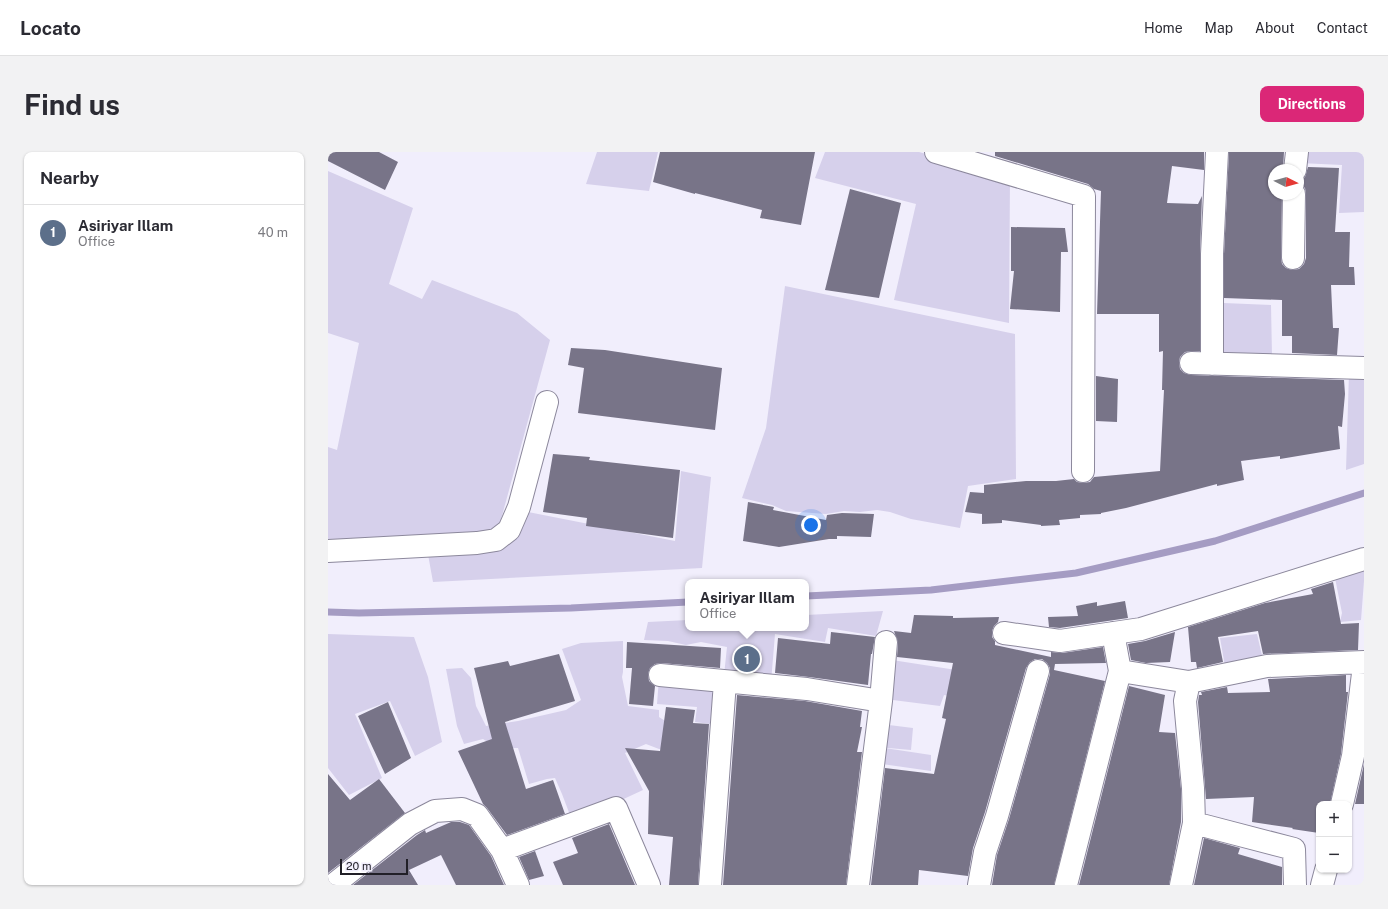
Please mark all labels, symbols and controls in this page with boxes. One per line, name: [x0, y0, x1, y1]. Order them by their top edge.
text: Locato: [20, 17, 81, 39]
text: Home: [1144, 20, 1183, 36]
text: Map: [1205, 20, 1233, 36]
text: About: [1255, 20, 1295, 36]
text: Contact: [1317, 20, 1368, 36]
button: Directions: [1260, 86, 1364, 122]
text: Find us: [24, 88, 120, 121]
north arrow: [1268, 164, 1304, 200]
text: Nearby: [40, 168, 99, 188]
text: Asiriyar Illam: [78, 217, 173, 234]
text: 1: [50, 225, 56, 240]
text: 40 m: [257, 225, 288, 240]
text: Office: [78, 234, 115, 249]
your location: [801, 515, 821, 535]
popup: [685, 579, 809, 631]
text: Asiriyar Illam: [699, 589, 795, 606]
text: Office: [699, 606, 736, 621]
pin: 1: [734, 644, 760, 674]
map controls: [1316, 801, 1352, 873]
button: +: [1316, 801, 1352, 837]
button: −: [1316, 837, 1352, 873]
scale bar: [340, 857, 408, 876]
text: 20 m: [346, 860, 371, 872]

